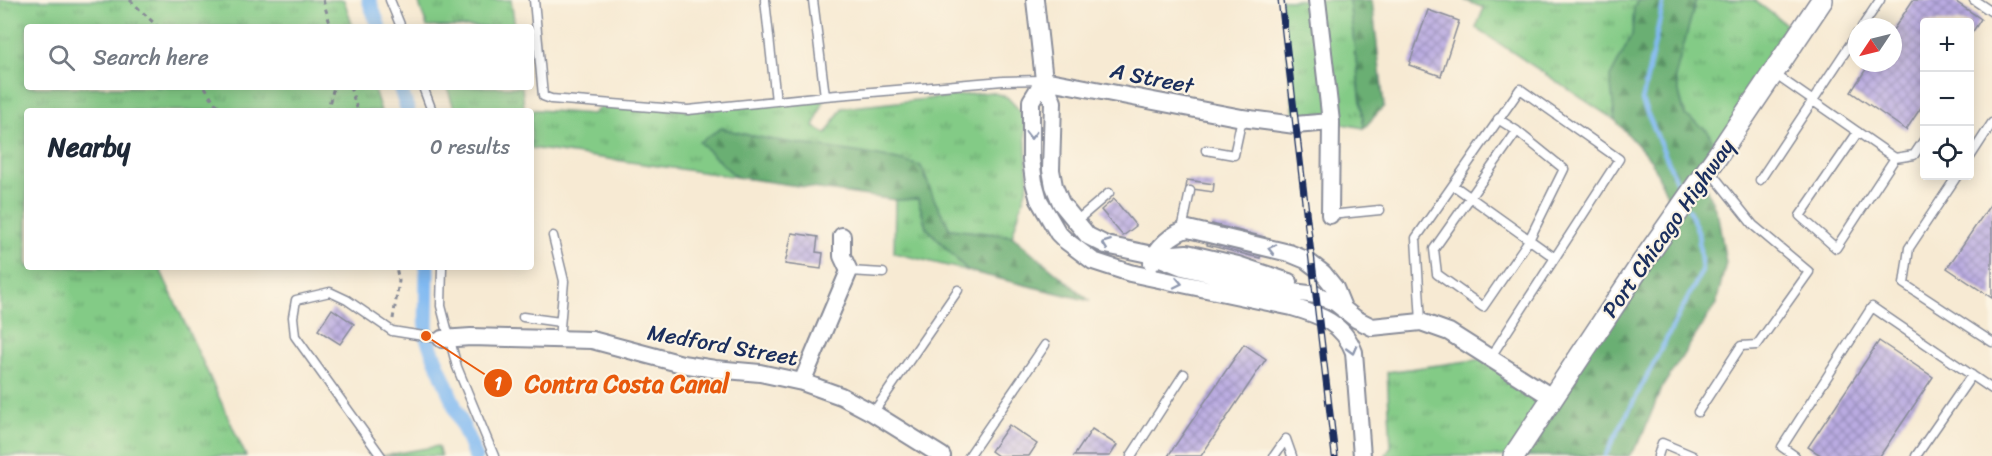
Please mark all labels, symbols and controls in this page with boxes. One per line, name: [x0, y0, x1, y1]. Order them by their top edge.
north arrow: [1848, 18, 1902, 72]
map controls: [1920, 18, 1974, 180]
button: +: [1920, 18, 1974, 72]
search box: [24, 24, 534, 90]
text: Search here: [93, 38, 209, 77]
icon: search: [45, 41, 78, 74]
street label: A Street: [1106, 51, 1198, 105]
button: −: [1920, 72, 1974, 126]
text: Nearby: [48, 124, 130, 170]
button: locate: [1920, 126, 1974, 180]
street label: Port Chicago Highway: [1591, 129, 1745, 326]
text: 0 results: [430, 130, 510, 165]
one-way arrow: [1025, 130, 1037, 139]
one-way arrow: [1101, 238, 1112, 251]
one-way arrow: [1267, 243, 1277, 256]
one-way arrow: [1173, 275, 1183, 288]
street label: Medford Street: [644, 313, 802, 378]
one-way arrow: [1344, 345, 1357, 355]
callout: Contra Costa Canal: [483, 362, 741, 404]
text: Contra Costa Canal: [524, 363, 730, 405]
text: 1: [494, 368, 502, 400]

